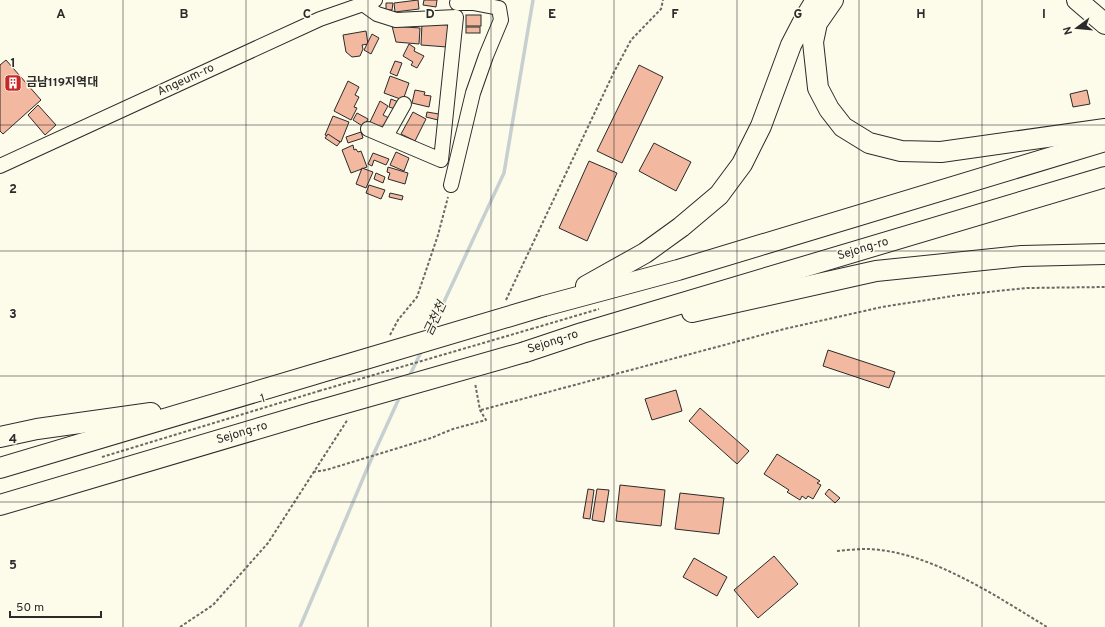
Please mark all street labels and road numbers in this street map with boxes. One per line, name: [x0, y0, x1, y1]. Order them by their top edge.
street label: Angeum-ro: [155, 60, 217, 100]
street label: Sejong-ro: [836, 234, 891, 264]
street label: Sejong-ro: [526, 326, 581, 358]
street label: 1: [259, 391, 267, 407]
street label: Sejong-ro: [215, 418, 270, 448]

